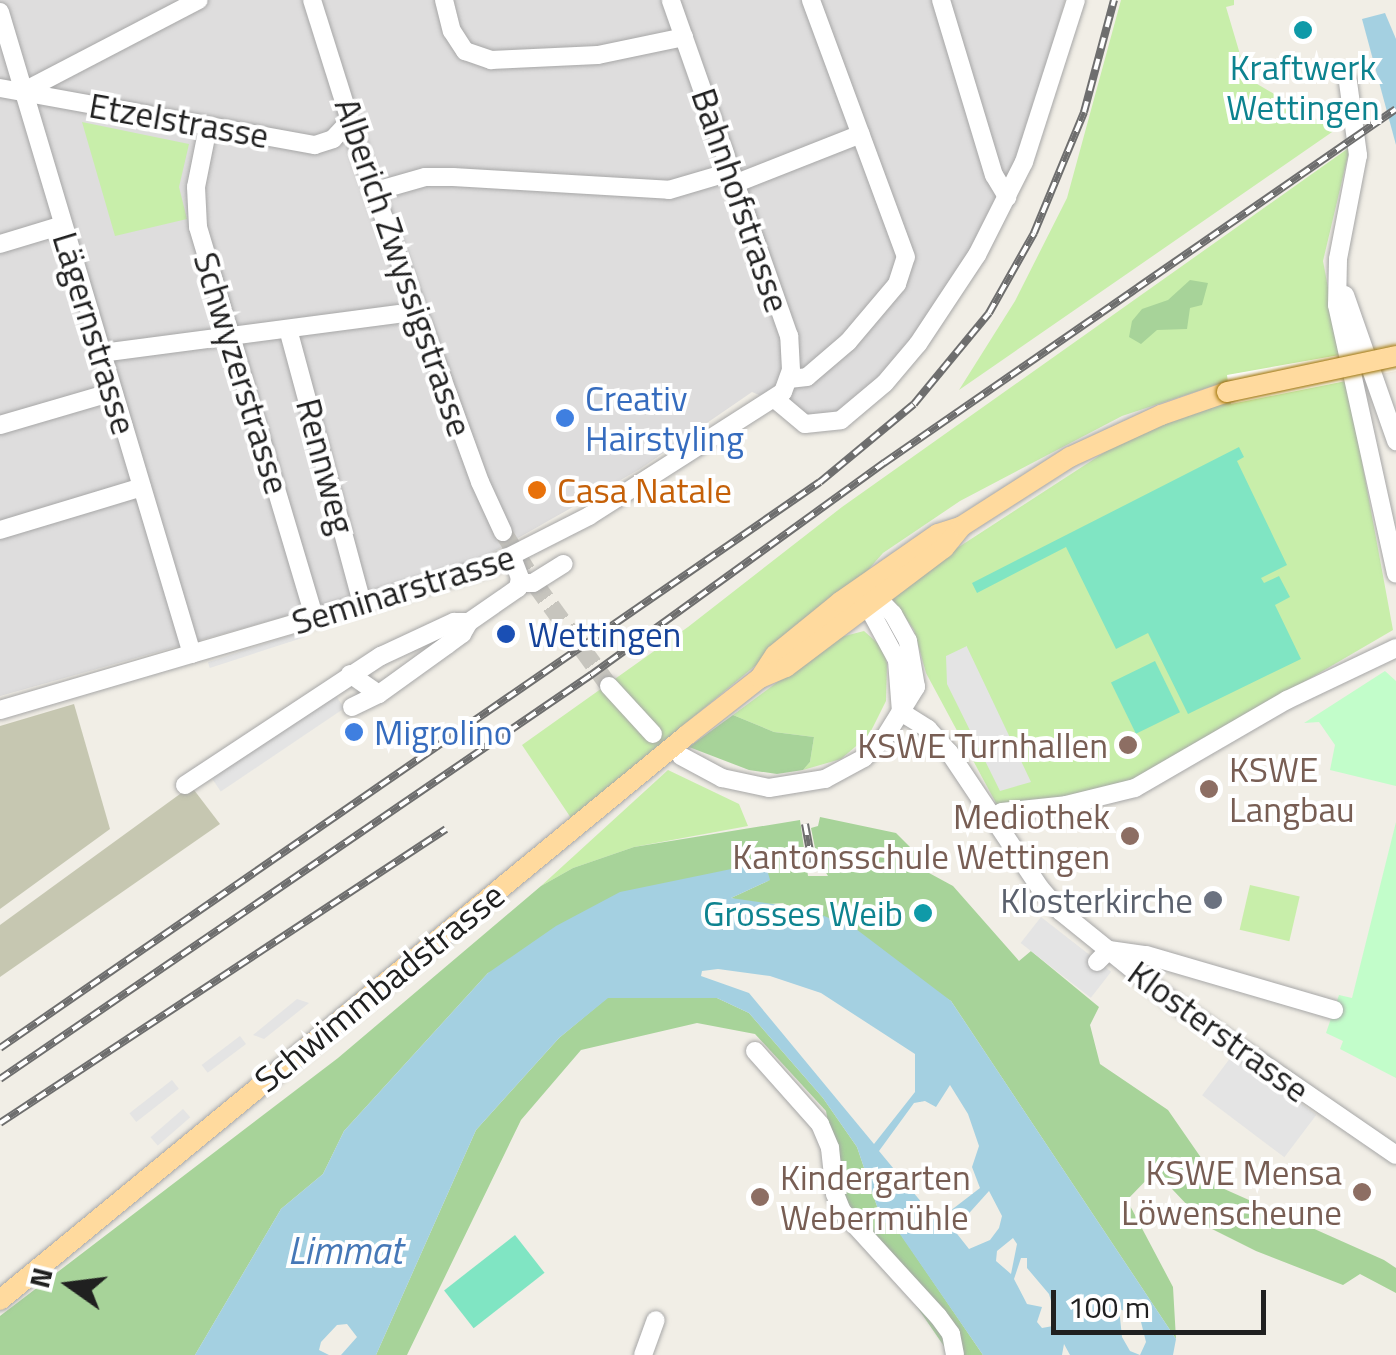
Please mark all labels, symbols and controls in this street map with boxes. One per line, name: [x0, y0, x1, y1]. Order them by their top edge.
marker: Kraftwerk Wettingen: [1292, 19, 1314, 41]
place label: Kraftwerk Wettingen: [1226, 46, 1380, 128]
street label: Bahnhofstrasse: [683, 83, 799, 317]
street label: Etzelstrasse: [86, 84, 272, 156]
street label: Alberich Zwyssigstrasse: [326, 92, 482, 442]
street label: Lägernstrasse: [44, 227, 146, 439]
street label: Schwyzerstrasse: [185, 247, 299, 499]
place label: Creativ Hairstyling: [585, 377, 744, 459]
street label: Rennweg: [288, 394, 364, 538]
marker: Creativ Hairstyling: [554, 407, 576, 429]
place label: Casa Natale: [557, 469, 732, 511]
marker: Casa Natale: [526, 479, 548, 501]
street label: Seminarstrasse: [287, 535, 519, 643]
place label: Wettingen: [528, 613, 681, 655]
marker: Wettingen: [493, 621, 519, 647]
place label: Migrolino: [374, 711, 512, 753]
marker: Migrolino: [343, 721, 365, 743]
place label: KSWE Turnhallen: [857, 724, 1108, 766]
marker: KSWE Turnhallen: [1117, 734, 1139, 756]
place label: KSWE Langbau: [1229, 748, 1355, 830]
marker: KSWE Langbau: [1198, 778, 1220, 800]
place label: Mediothek Kantonsschule Wettingen: [732, 795, 1110, 877]
marker: Mediothek Kantonsschule Wettingen: [1119, 825, 1141, 847]
street label: Schwimmbadstrasse: [246, 874, 512, 1100]
place label: Klosterkirche: [1000, 879, 1193, 921]
marker: Klosterkirche: [1202, 889, 1224, 911]
place label: Grosses Weib: [703, 892, 903, 934]
marker: Grosses Weib: [912, 902, 934, 924]
street label: Klosterstrasse: [1120, 951, 1318, 1111]
place label: KSWE Mensa Löwenscheune: [1121, 1151, 1342, 1233]
place label: Kindergarten Webermühle: [780, 1156, 971, 1238]
marker: KSWE Mensa Löwenscheune: [1351, 1181, 1373, 1203]
marker: Kindergarten Webermühle: [749, 1186, 771, 1208]
water label: Limmat: [288, 1228, 402, 1274]
north arrow: [20, 1235, 120, 1335]
text: N: [17, 1263, 64, 1292]
scale bar: [1056, 1270, 1271, 1332]
text: 100 m: [1068, 1284, 1150, 1330]

